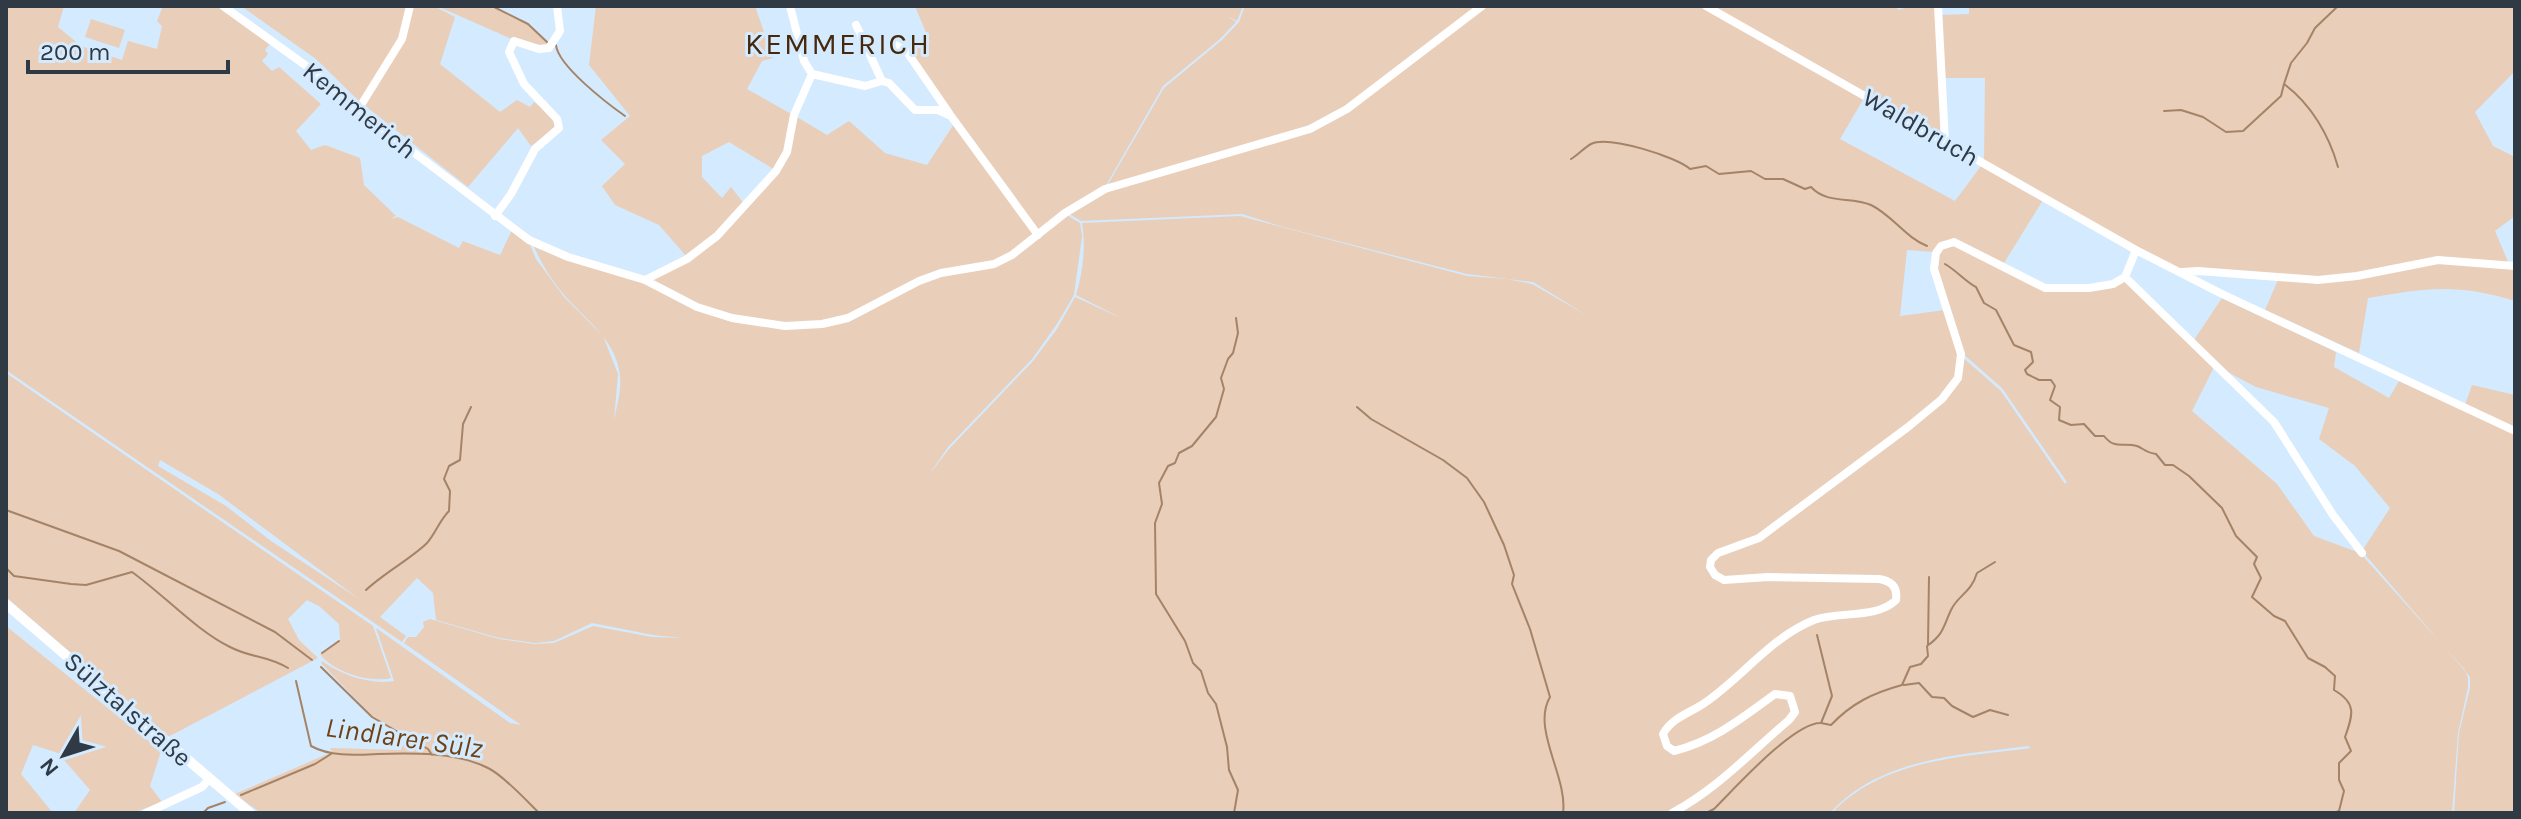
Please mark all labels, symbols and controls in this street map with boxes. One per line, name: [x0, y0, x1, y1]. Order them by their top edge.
scale bar: [28, 24, 228, 74]
district label: KEMMERICH: [745, 26, 931, 62]
text: 200 m: [40, 38, 111, 66]
street label: Kemmerich: [297, 55, 423, 166]
street label: Waldbruch: [1857, 82, 1984, 173]
street label: Sülztalstraße: [58, 646, 198, 773]
water label: Lindlarer Sülz: [323, 710, 485, 765]
north arrow: [24, 715, 104, 795]
text: N: [34, 753, 64, 781]

